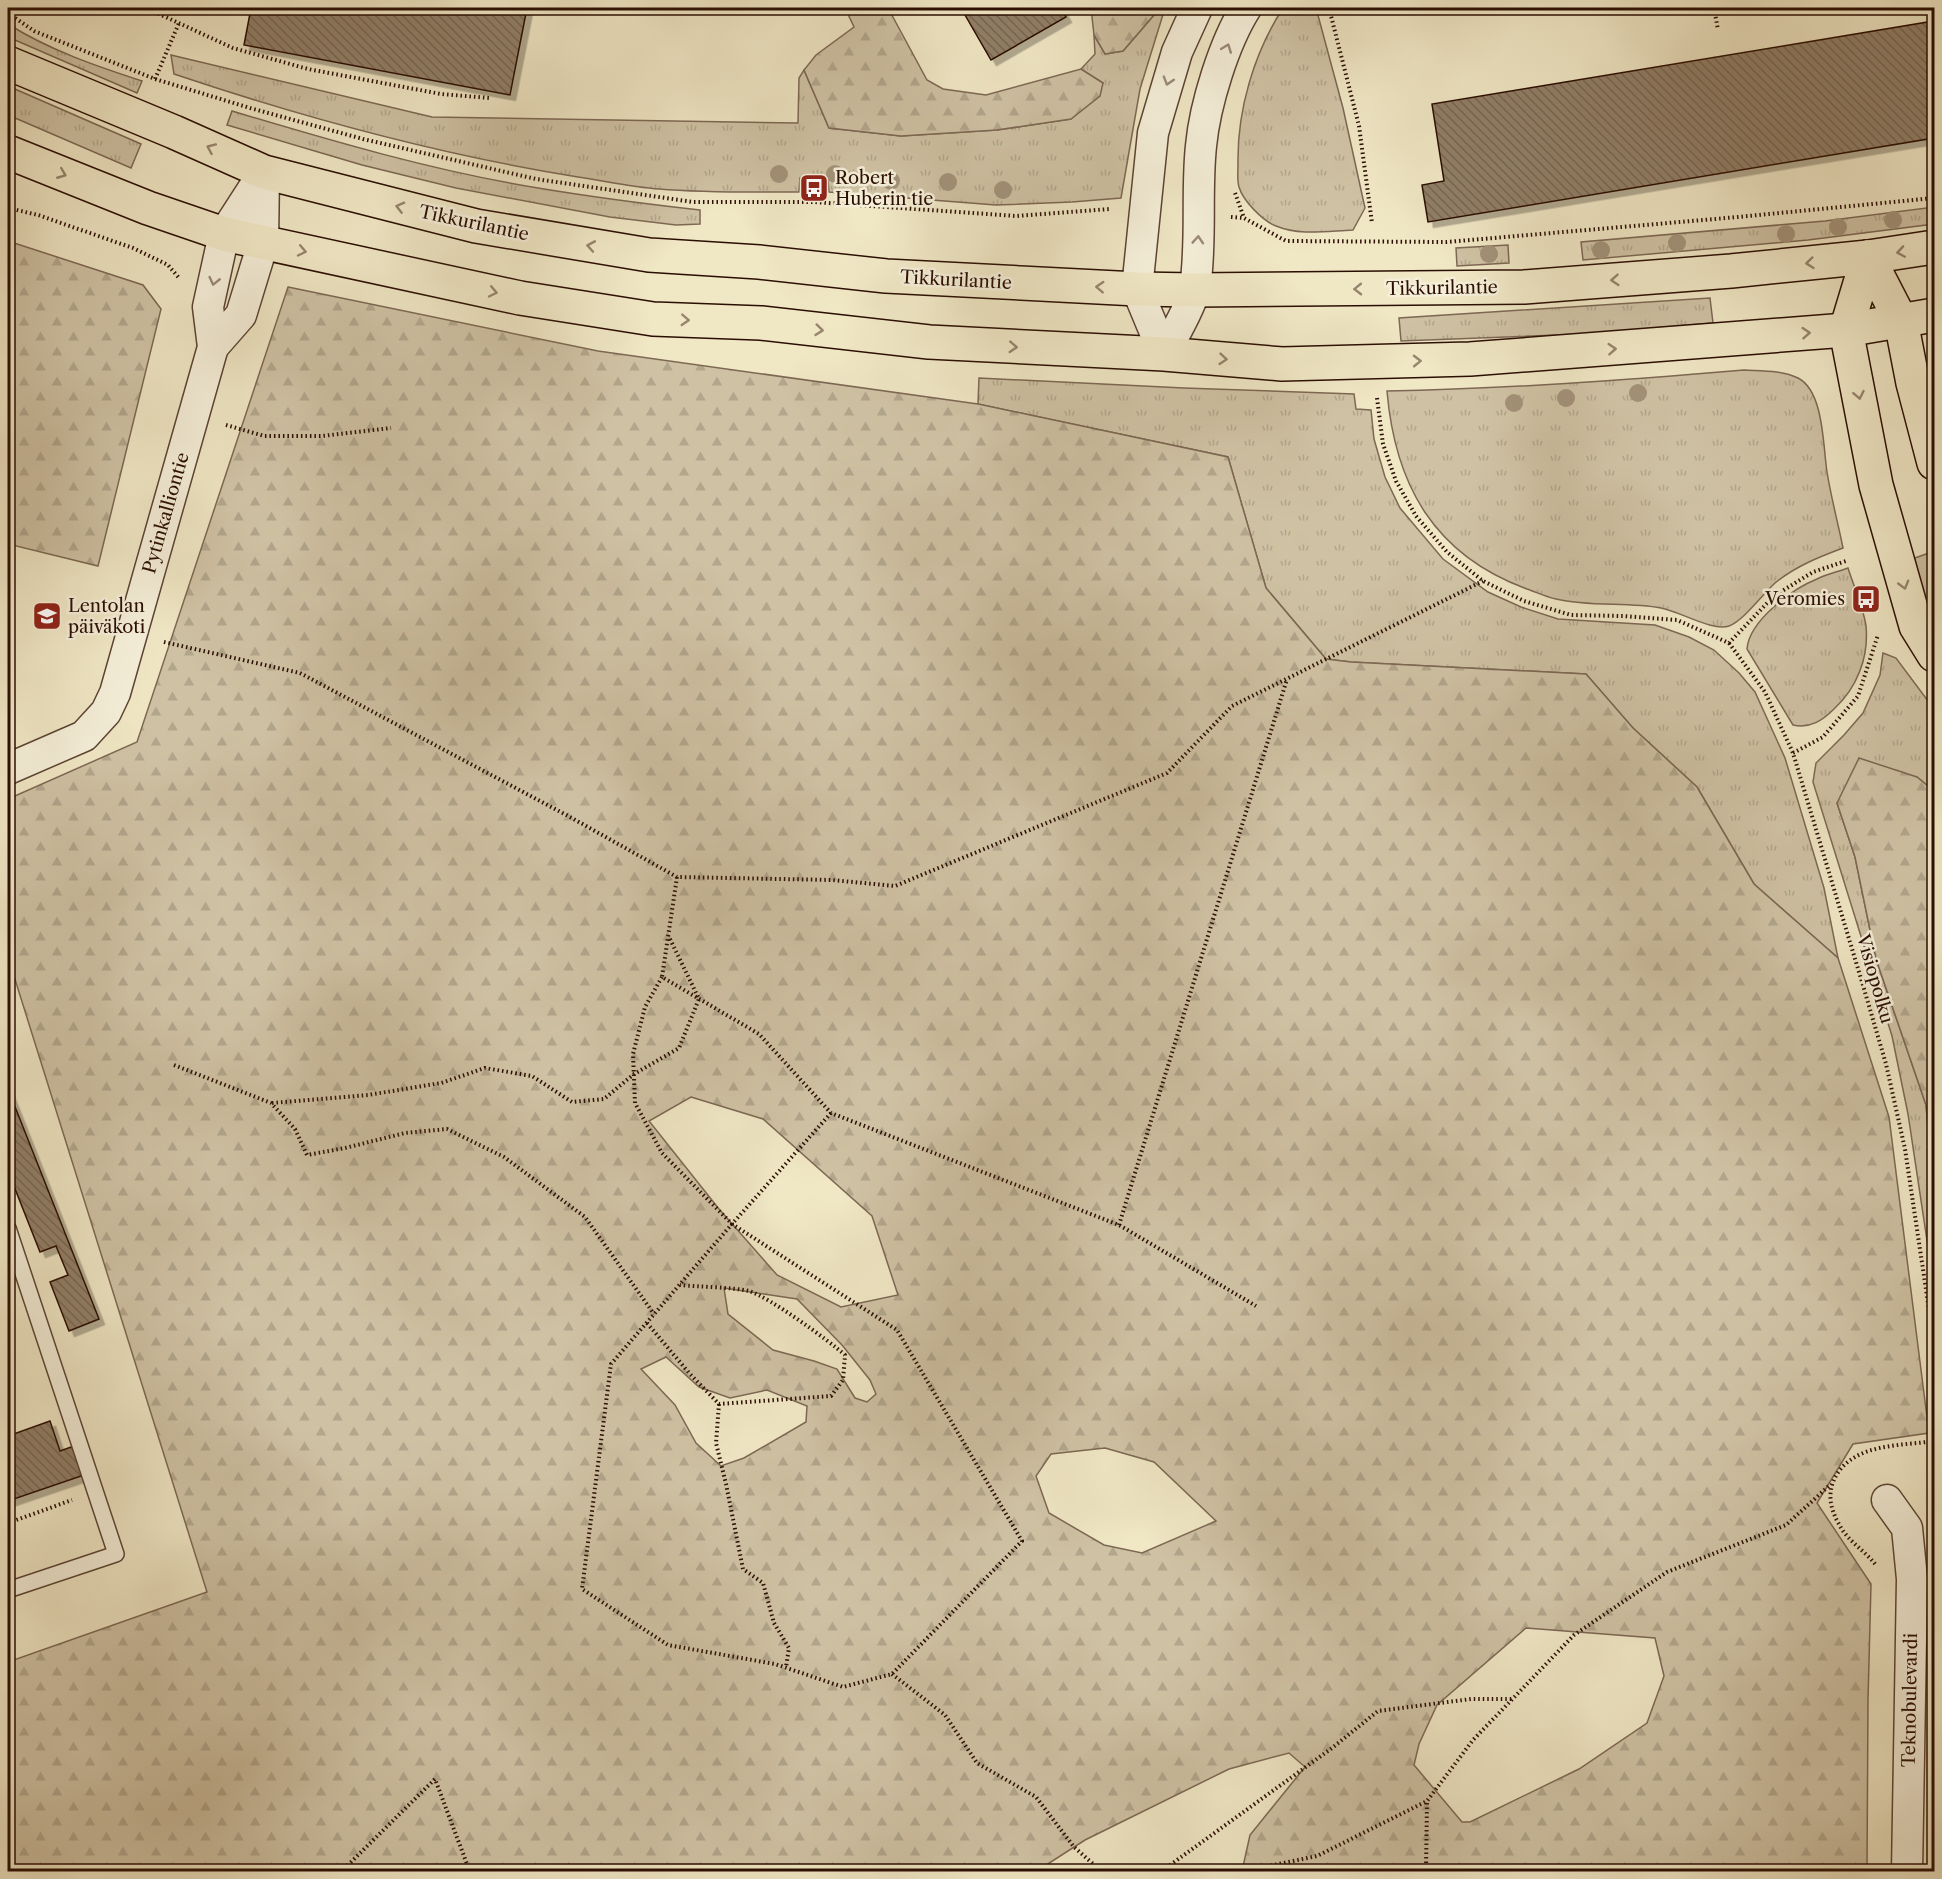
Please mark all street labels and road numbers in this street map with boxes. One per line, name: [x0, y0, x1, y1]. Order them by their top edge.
street label: Tikkurilantie: [417, 201, 531, 245]
street label: Tikkurilantie: [900, 266, 1012, 294]
street label: Tikkurilantie: [1386, 276, 1498, 300]
street label: Pytinkalliontie: [138, 450, 194, 576]
street label: Visiopolku: [1851, 931, 1898, 1026]
street label: Teknobulevardi: [1898, 1632, 1922, 1767]

